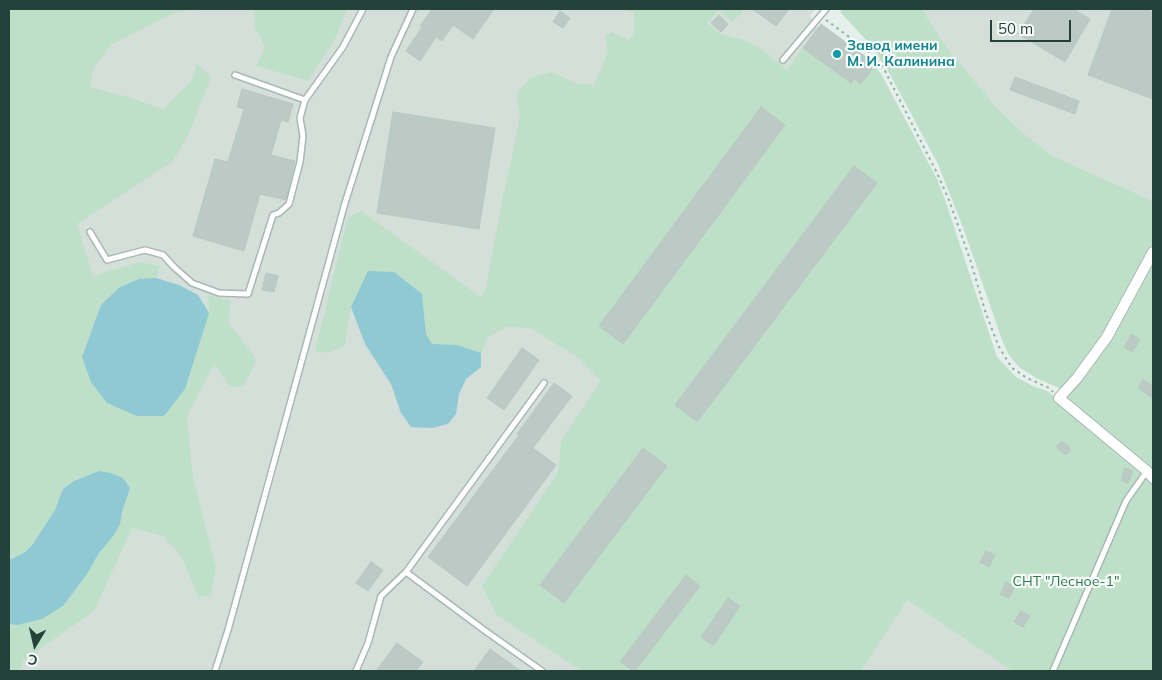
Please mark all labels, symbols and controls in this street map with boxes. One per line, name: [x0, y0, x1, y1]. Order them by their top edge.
scale bar: [992, 10, 1073, 42]
text: 50 m: [998, 19, 1033, 38]
place label: Завод имени М. И. Калинина: [847, 38, 955, 70]
marker: Завод имени М. И. Калинина: [831, 48, 843, 60]
park label: СНТ "Лесное-1": [1013, 574, 1119, 590]
north arrow: [10, 620, 60, 670]
text: С: [27, 650, 39, 669]

